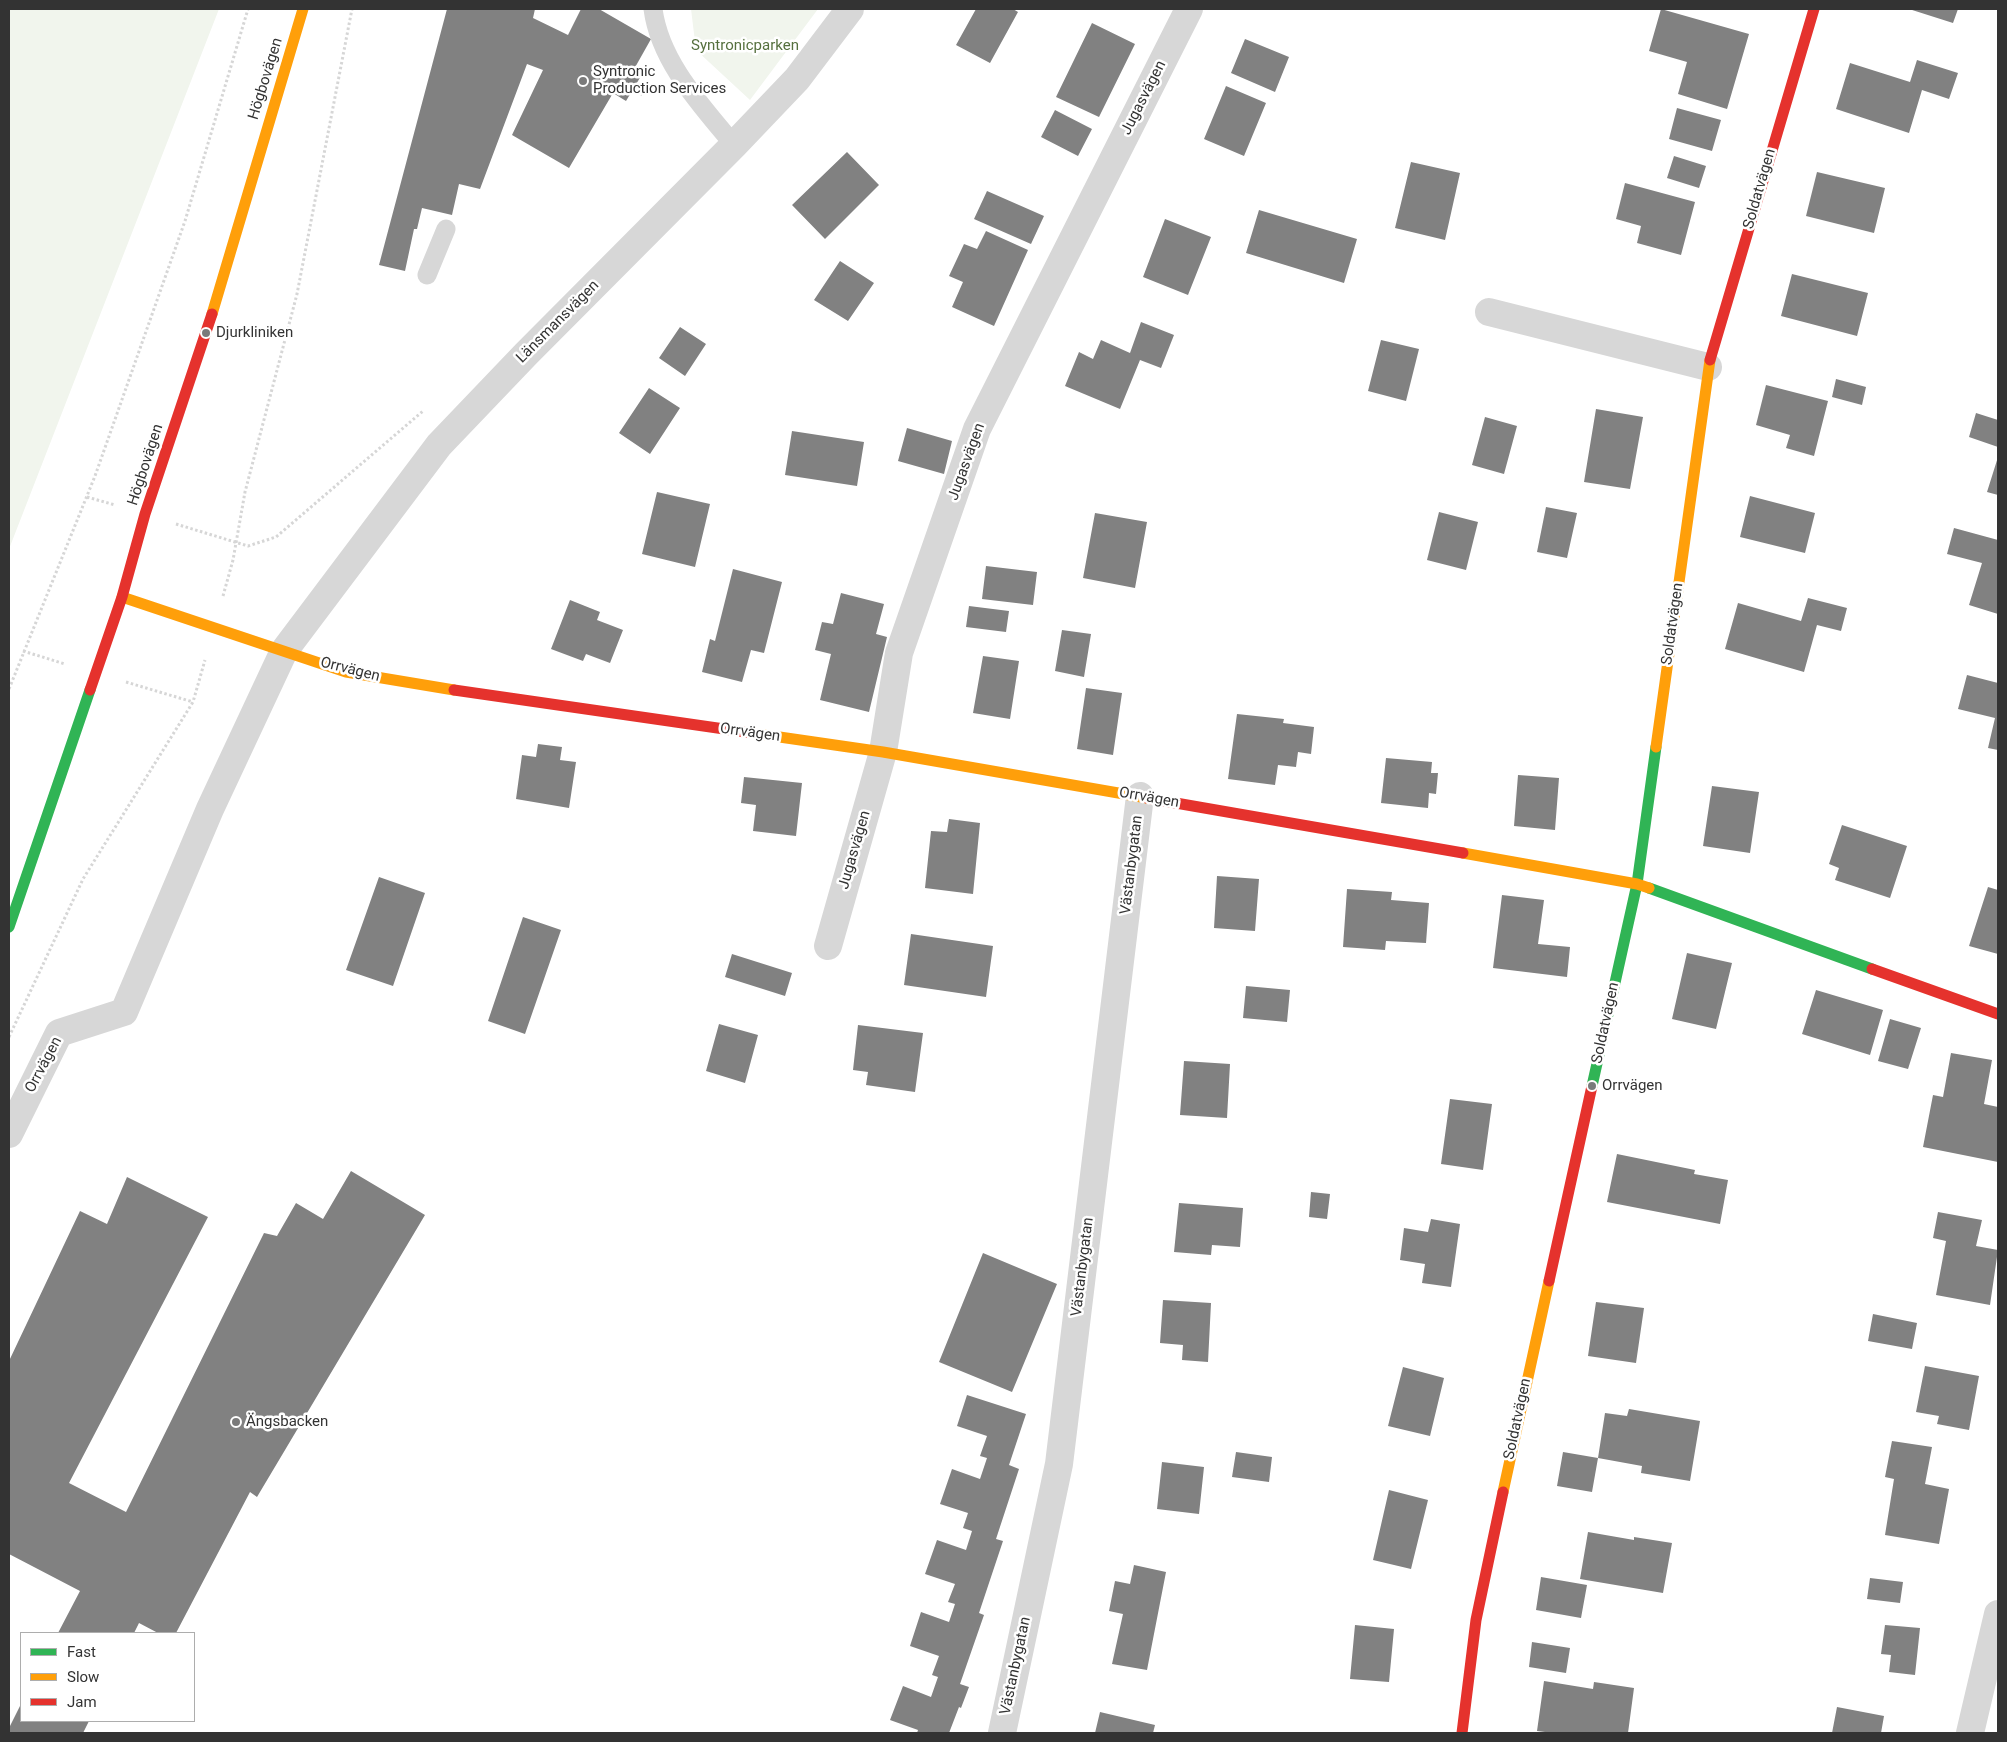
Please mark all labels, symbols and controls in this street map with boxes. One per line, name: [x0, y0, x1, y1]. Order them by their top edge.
street label: Högbovägen: [245, 36, 287, 122]
park label: Syntronicparken: [691, 37, 799, 55]
street label: Jugasvägen: [1118, 58, 1170, 138]
place label: Syntronic Production Services: [593, 63, 726, 98]
marker: Syntronic Production Services: [577, 75, 589, 87]
street label: Soldatvägen: [1740, 147, 1780, 231]
street label: Länsmansvägen: [513, 277, 603, 367]
place label: Djurkliniken: [216, 324, 293, 342]
marker: Djurkliniken: [200, 327, 212, 339]
street label: Jugasvägen: [945, 421, 989, 503]
street label: Högbovägen: [124, 422, 168, 508]
street label: Soldatvägen: [1658, 582, 1688, 666]
street label: Orrvägen: [318, 654, 382, 686]
street label: Orrvägen: [719, 720, 781, 746]
street label: Orrvägen: [1118, 784, 1180, 812]
street label: Jugasvägen: [835, 809, 875, 891]
street label: Västanbygatan: [1117, 814, 1147, 916]
street label: Soldatvägen: [1589, 981, 1623, 1065]
street label: Orrvägen: [22, 1034, 66, 1096]
place label: Orrvägen: [1602, 1077, 1663, 1095]
marker: Orrvägen: [1586, 1080, 1598, 1092]
street label: Västanbygatan: [1068, 1216, 1098, 1318]
street label: Soldatvägen: [1501, 1377, 1535, 1461]
place label: Ängsbacken: [246, 1413, 328, 1431]
marker: Ängsbacken: [230, 1416, 242, 1428]
street label: Västanbygatan: [997, 1615, 1035, 1717]
legend: [20, 1632, 195, 1722]
text: Fast: [67, 1643, 96, 1661]
text: Slow: [67, 1668, 99, 1686]
text: Jam: [67, 1693, 97, 1711]

